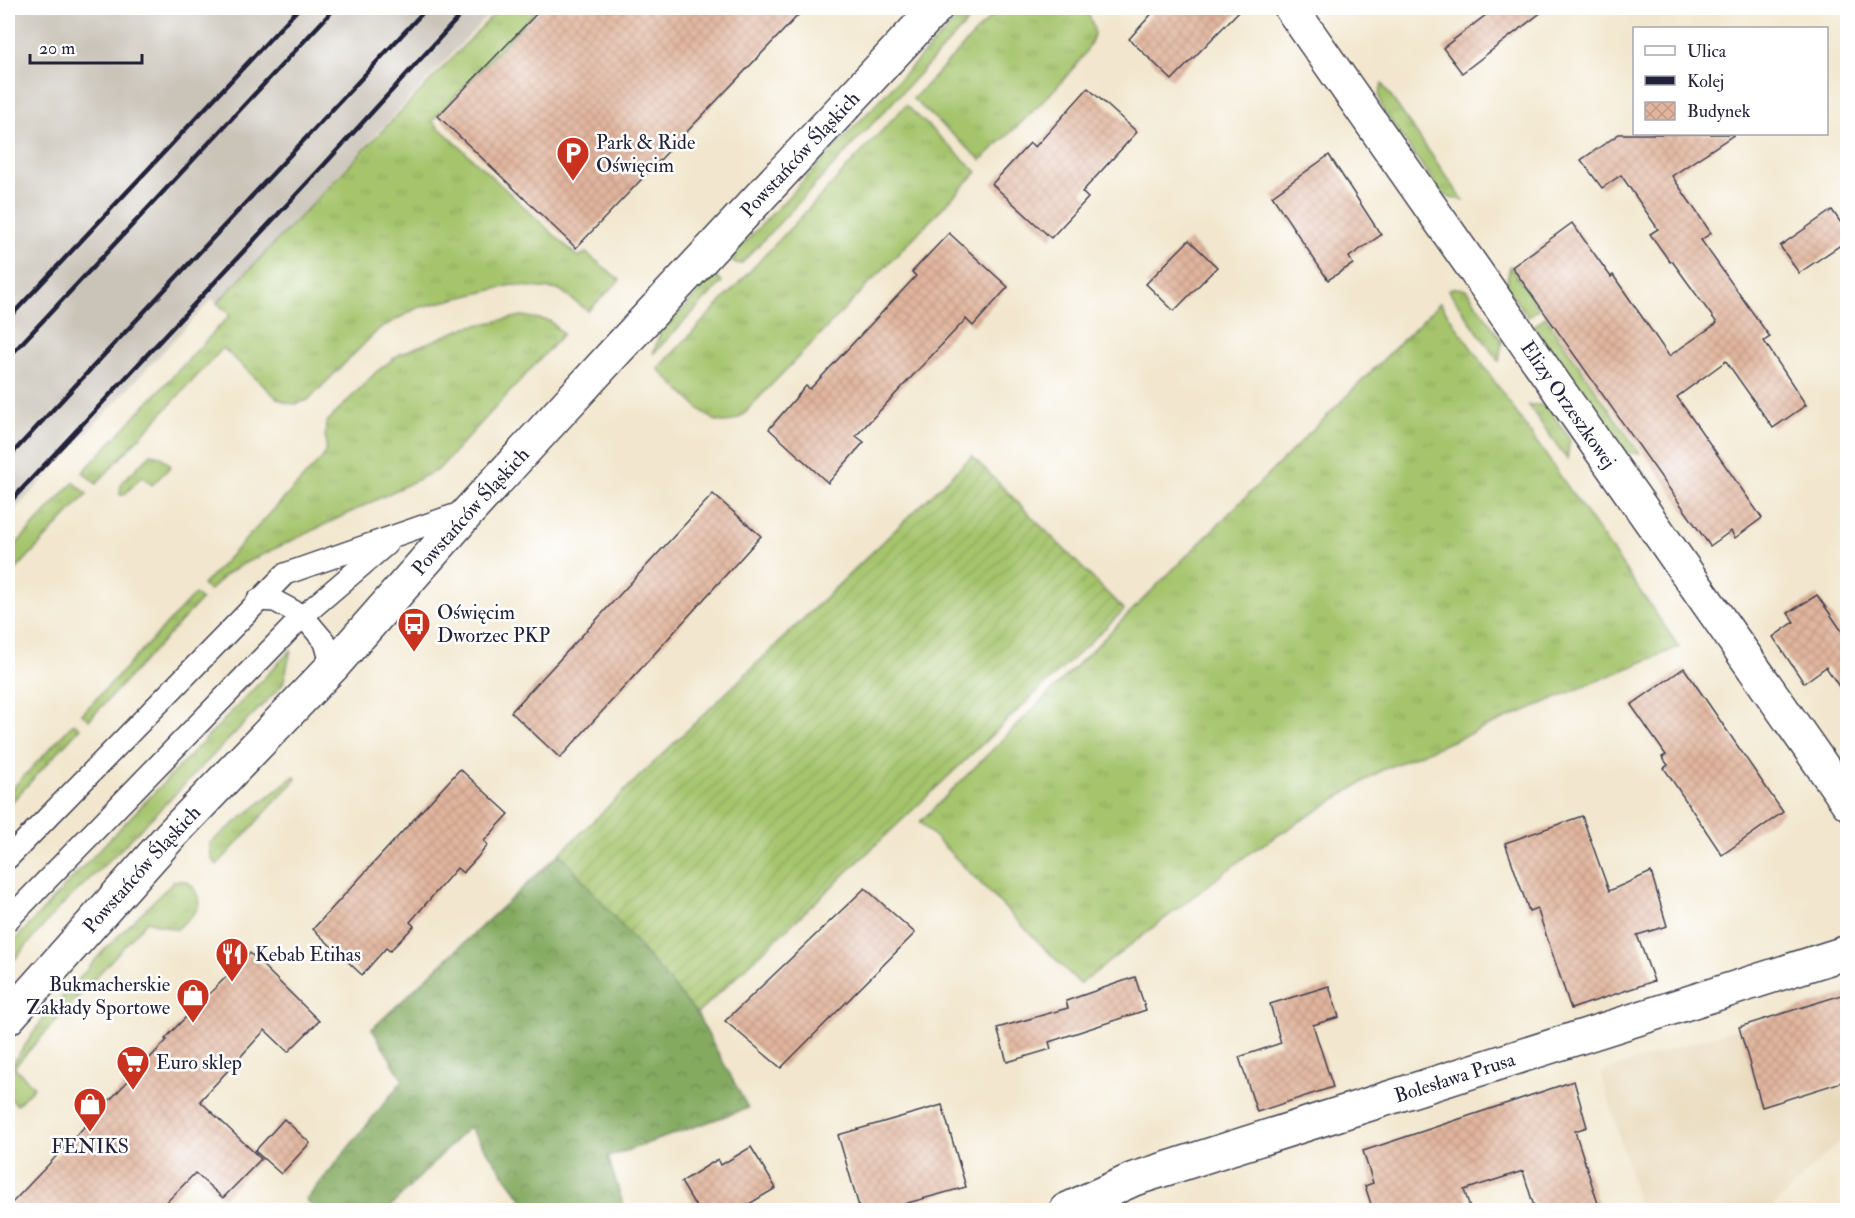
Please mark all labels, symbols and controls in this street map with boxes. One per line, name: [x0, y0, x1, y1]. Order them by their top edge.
scale bar: [30, 27, 142, 65]
legend: [1633, 27, 1828, 135]
text: 20 m: [39, 37, 75, 60]
text: Ulica: [1687, 40, 1727, 63]
text: Kolej: [1687, 70, 1724, 93]
street label: Powstańców Śląskich: [735, 86, 865, 223]
text: Budynek: [1687, 100, 1751, 123]
place label: Park & Ride Oświęcim: [596, 130, 695, 178]
parking icon: Park & Ride Oświęcim: [555, 135, 591, 182]
street label: Elizy Orzeszkowej: [1515, 336, 1622, 473]
street label: Powstańców Śląskich: [406, 442, 535, 581]
place label: Oświęcim Dworzec PKP: [437, 600, 551, 648]
bus stop icon: Oświęcim Dworzec PKP: [396, 606, 432, 653]
street label: Powstańców Śląskich: [78, 800, 206, 938]
restaurant icon: Kebab Etihas: [214, 936, 250, 983]
place label: Kebab Etihas: [255, 942, 361, 967]
place label: Bukmacherskie Zakłady Sportowe: [26, 972, 170, 1021]
shop icon: Bukmacherskie Zakłady Sportowe: [175, 977, 211, 1024]
supermarket icon: Euro sklep: [115, 1044, 151, 1091]
street label: Bolesława Prusa: [1391, 1046, 1519, 1108]
place label: Euro sklep: [156, 1050, 242, 1076]
shop icon: FENIKS: [72, 1086, 108, 1133]
place label: FENIKS: [51, 1134, 129, 1159]

